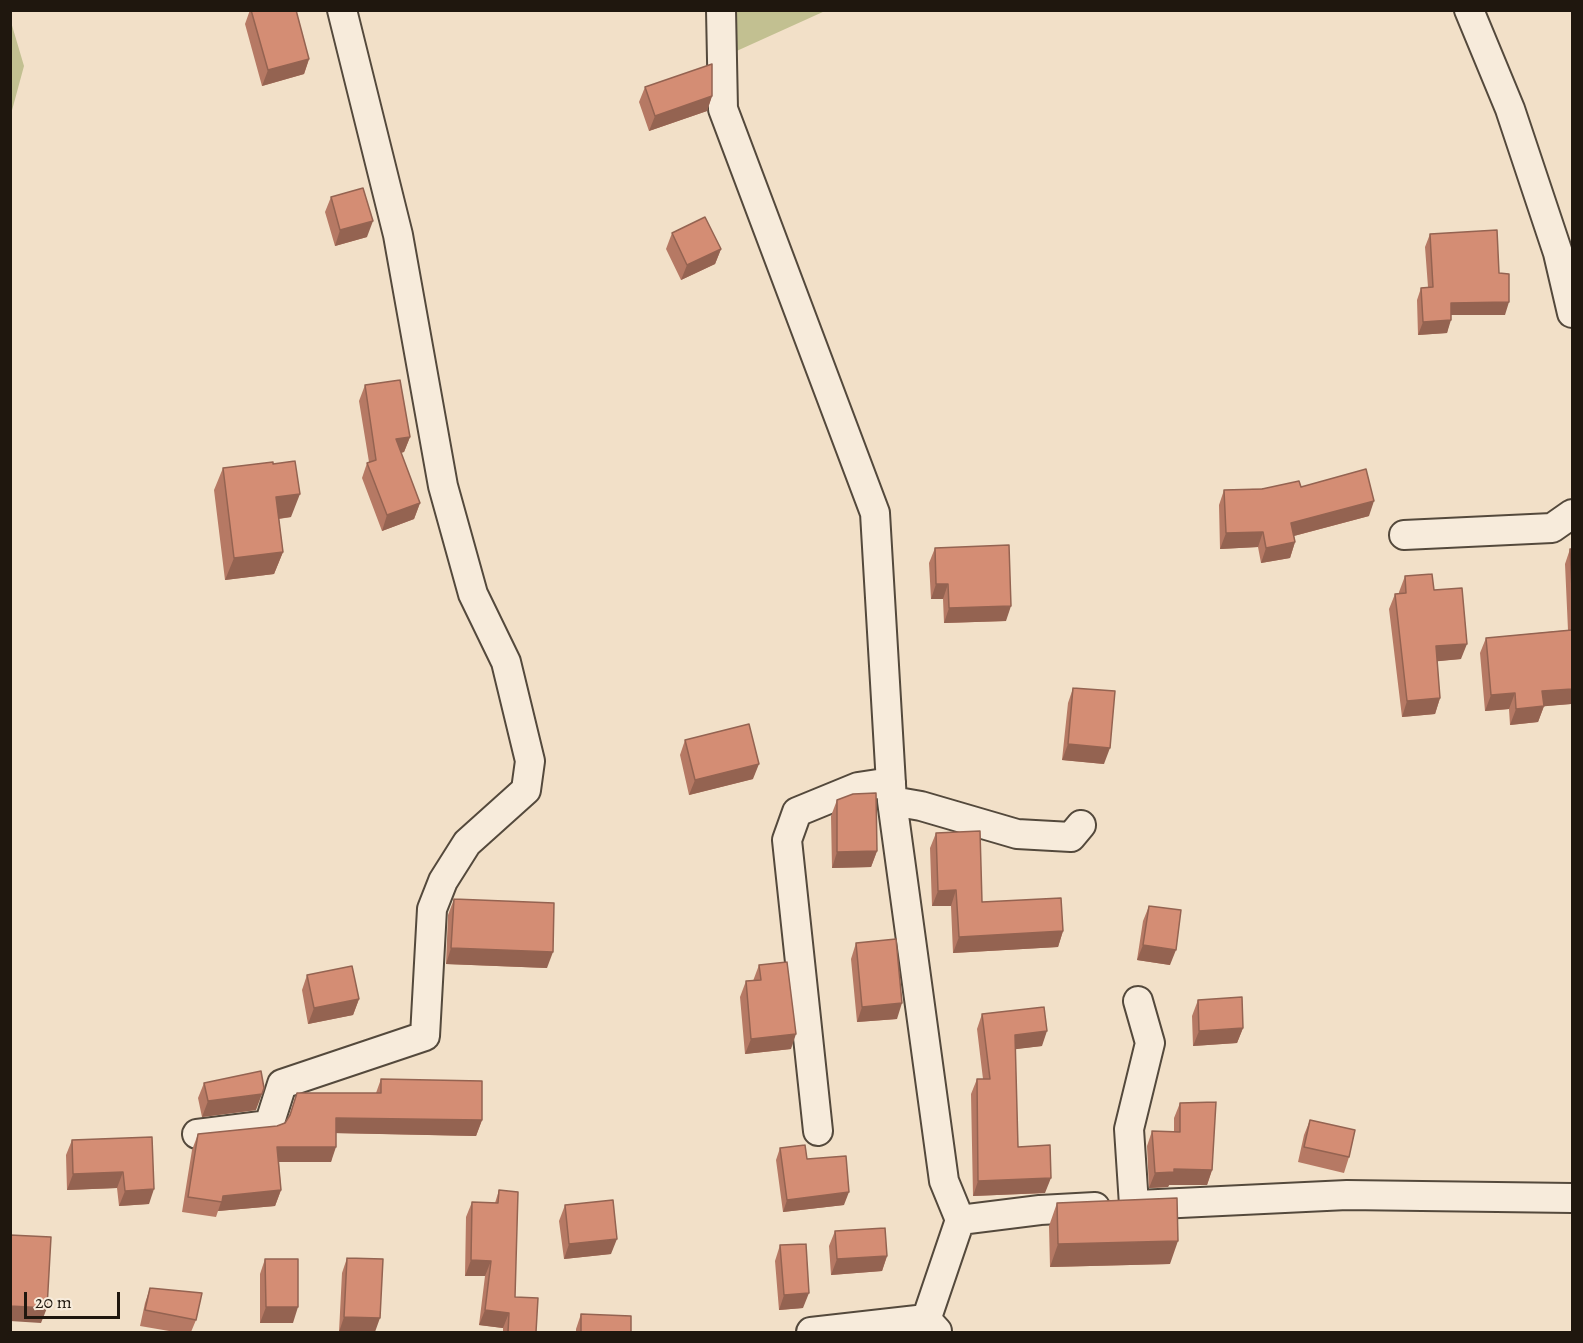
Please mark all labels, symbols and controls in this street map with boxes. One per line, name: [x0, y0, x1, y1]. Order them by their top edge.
scale bar: [27, 1280, 123, 1318]
text: 20 m: [35, 1290, 72, 1314]

